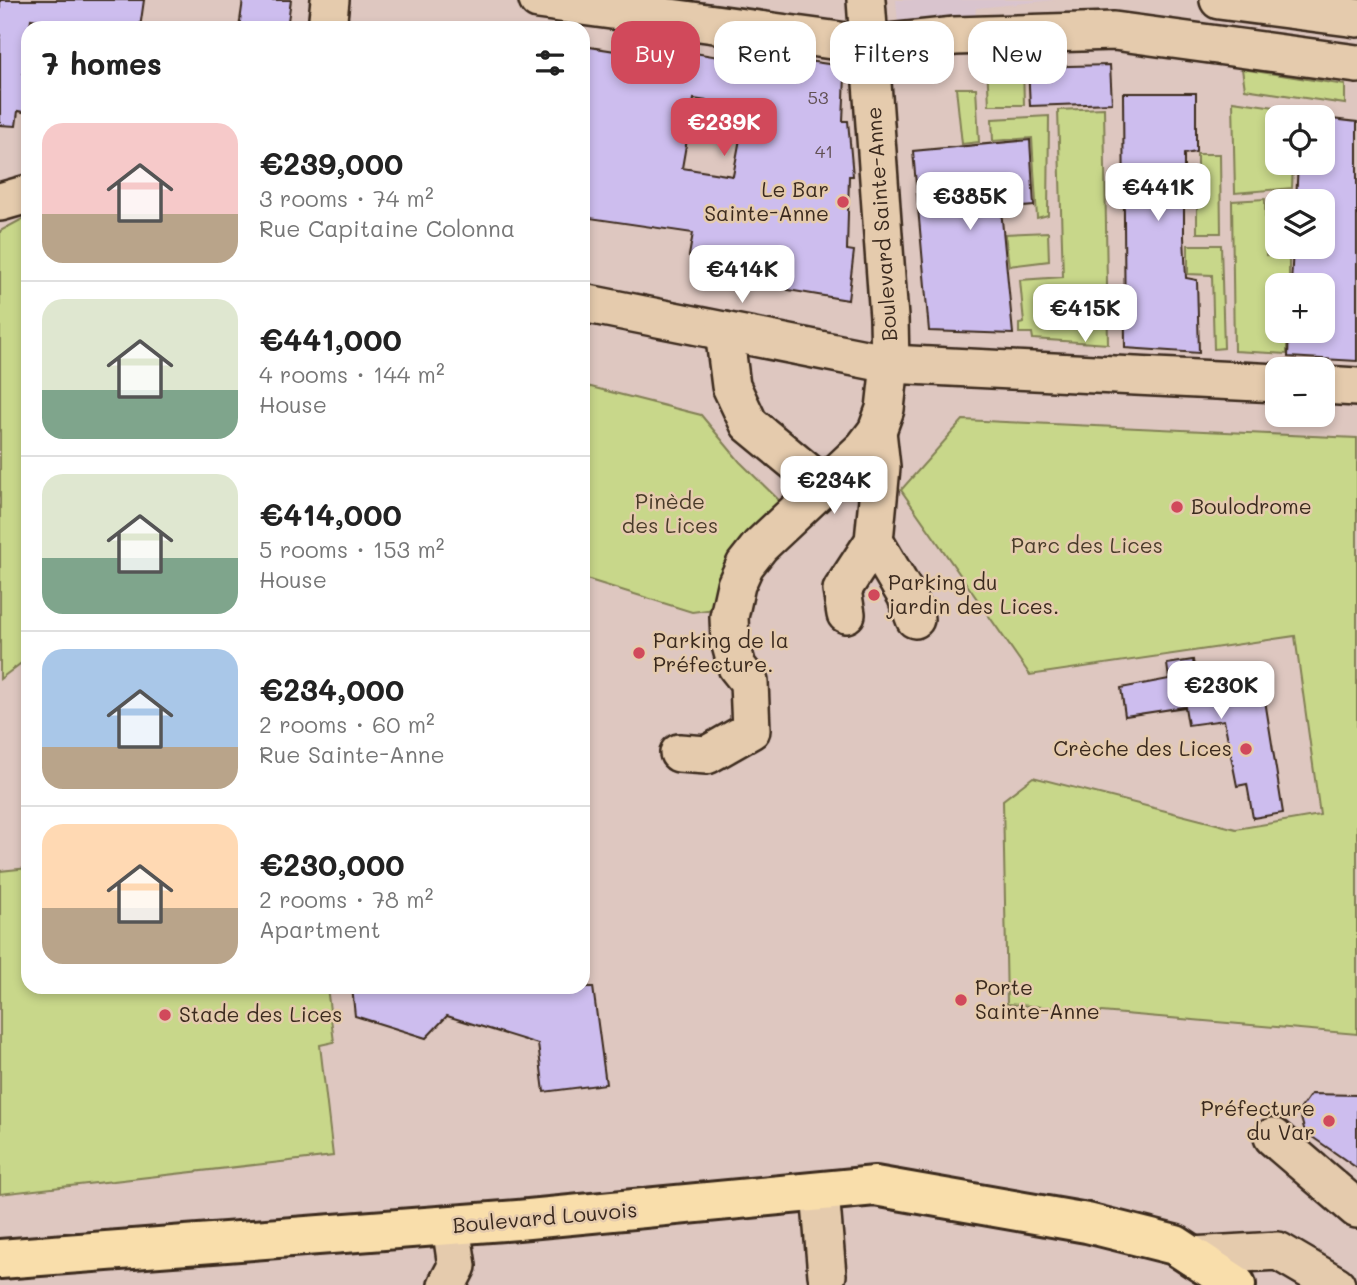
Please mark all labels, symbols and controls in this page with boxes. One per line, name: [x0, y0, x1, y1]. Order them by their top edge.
chip: Buy: [611, 21, 700, 84]
chip: Rent: [714, 21, 816, 84]
chip: Filters: [830, 21, 954, 84]
chip: New: [968, 21, 1067, 84]
text: 7 homes: [42, 43, 162, 83]
icon: filters: [531, 44, 569, 82]
house number: 53: [807, 85, 829, 109]
pin: €239K: [675, 99, 773, 158]
map controls: [1265, 105, 1335, 427]
button: locate: [1265, 105, 1335, 175]
text: €239K: [687, 106, 761, 136]
street label: Boulevard Sainte-Anne: [859, 106, 902, 342]
house number: 41: [815, 139, 833, 163]
text: €239,000: [259, 143, 403, 183]
icon: home: [98, 151, 182, 235]
pin: €441K: [1109, 164, 1207, 223]
text: €441K: [1121, 171, 1195, 201]
pin: €385K: [921, 173, 1019, 232]
place label: Le Bar Sainte-Anne: [704, 175, 829, 226]
text: €385K: [932, 180, 1008, 210]
text: 3 rooms · 74 m²: [259, 183, 434, 213]
button: layers: [1265, 189, 1335, 259]
marker: Le Bar Sainte-Anne: [835, 194, 851, 210]
text: Rue Capitaine Colonna: [259, 213, 515, 243]
pin: €414K: [693, 246, 791, 305]
text: €414K: [705, 253, 779, 283]
button: +: [1265, 273, 1335, 343]
pin: €415K: [1036, 284, 1134, 344]
text: €415K: [1049, 292, 1121, 322]
text: €441,000: [259, 319, 402, 359]
icon: home: [98, 327, 182, 411]
button: −: [1265, 357, 1335, 427]
text: 4 rooms · 144 m²: [259, 359, 445, 389]
text: House: [259, 389, 327, 419]
pin: €234K: [785, 456, 883, 516]
text: €234K: [796, 464, 872, 494]
park label: Pinède des Lices: [622, 487, 718, 538]
place label: Boulodrome: [1191, 492, 1312, 519]
text: €414,000: [259, 494, 402, 534]
marker: Boulodrome: [1169, 499, 1185, 515]
icon: home: [98, 502, 182, 586]
park label: Parc des Lices: [1011, 531, 1163, 558]
text: 5 rooms · 153 m²: [259, 534, 444, 564]
text: House: [259, 564, 327, 594]
place label: Parking du jardin des Lices.: [886, 568, 1059, 619]
marker: Parking du jardin des Lices.: [866, 587, 882, 603]
place label: Parking de la Préfecture.: [653, 626, 789, 677]
marker: Parking de la Préfecture.: [631, 645, 647, 661]
pin: €230K: [1172, 662, 1270, 721]
text: €234,000: [259, 669, 404, 709]
text: €230K: [1183, 669, 1259, 699]
icon: home: [98, 677, 182, 761]
text: 2 rooms · 60 m²: [259, 709, 435, 739]
place label: Crèche des Lices: [1053, 734, 1232, 761]
text: Rue Sainte-Anne: [259, 739, 445, 769]
marker: Crèche des Lices: [1238, 741, 1254, 757]
text: €230,000: [259, 844, 404, 884]
icon: home: [98, 852, 182, 936]
text: 2 rooms · 78 m²: [259, 884, 433, 914]
text: Apartment: [259, 914, 381, 944]
place label: Porte Sainte-Anne: [975, 973, 1100, 1024]
marker: Porte Sainte-Anne: [953, 992, 969, 1008]
place label: Stade des Lices: [179, 1000, 342, 1027]
marker: Stade des Lices: [157, 1007, 173, 1023]
place label: Préfecture du Var: [1201, 1094, 1315, 1145]
marker: Préfecture du Var: [1321, 1113, 1337, 1129]
street label: Boulevard Louvois: [451, 1195, 638, 1238]

